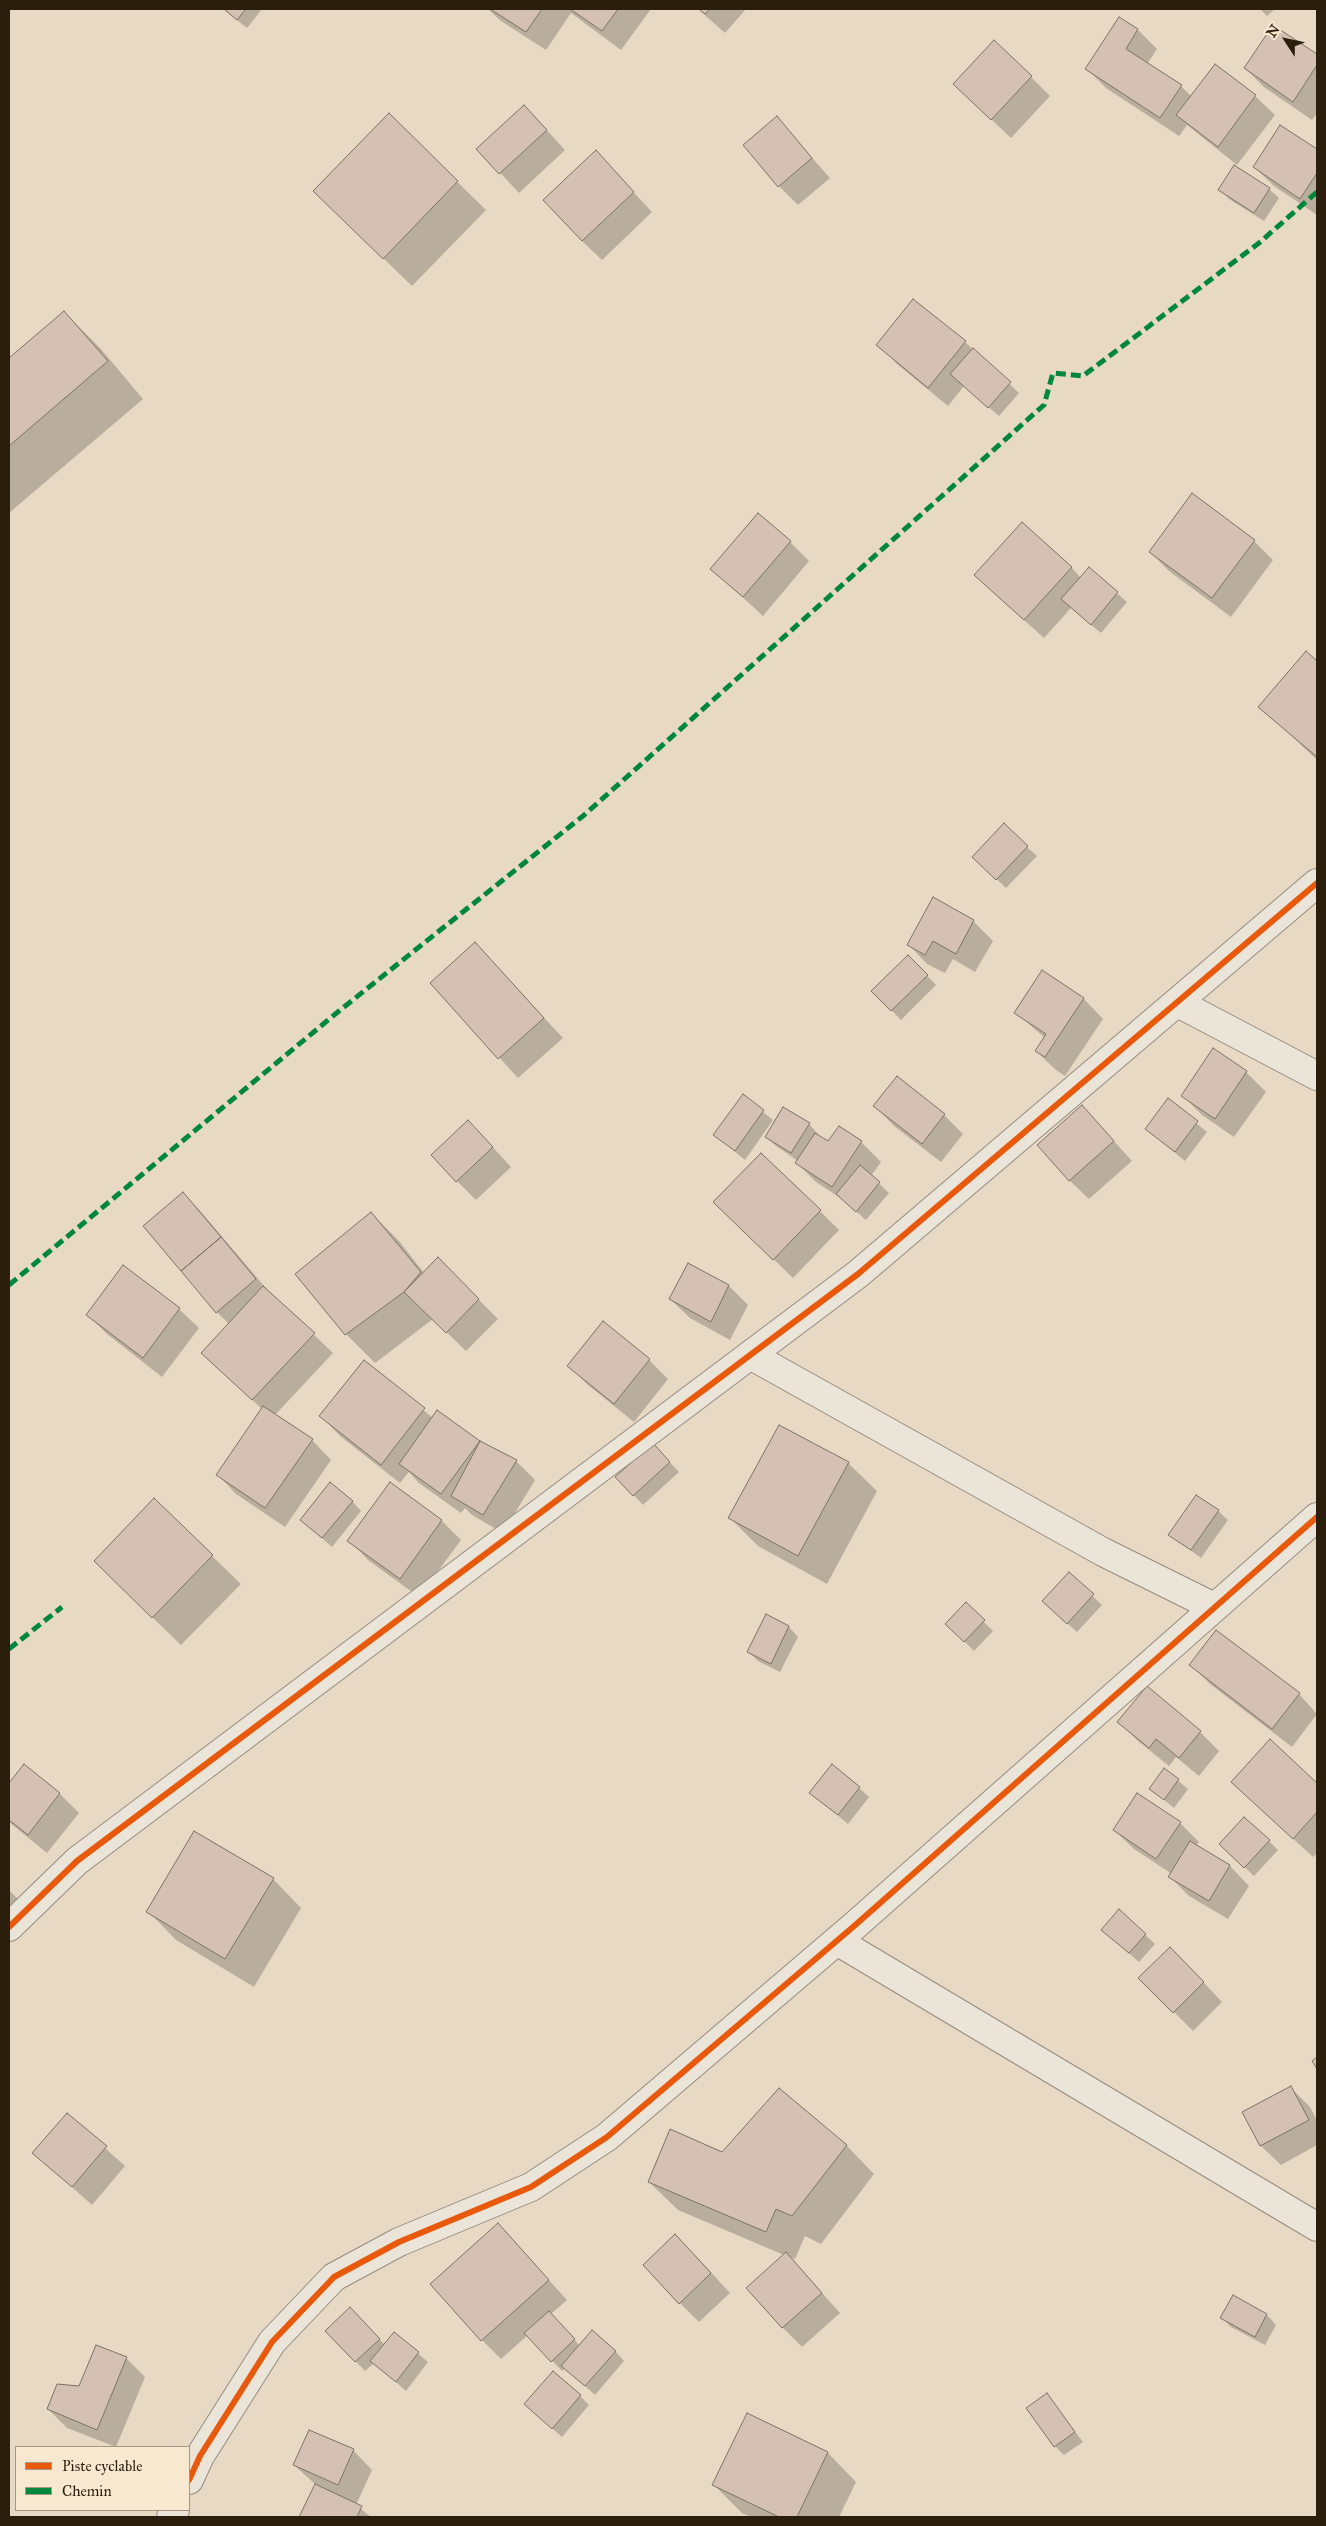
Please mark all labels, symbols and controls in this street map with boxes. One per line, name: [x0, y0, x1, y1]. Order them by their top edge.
north arrow: [1261, 15, 1311, 65]
text: N: [1263, 21, 1284, 41]
legend: [15, 2446, 190, 2511]
text: Piste cyclable: [62, 2457, 142, 2475]
text: Chemin: [62, 2482, 112, 2500]

